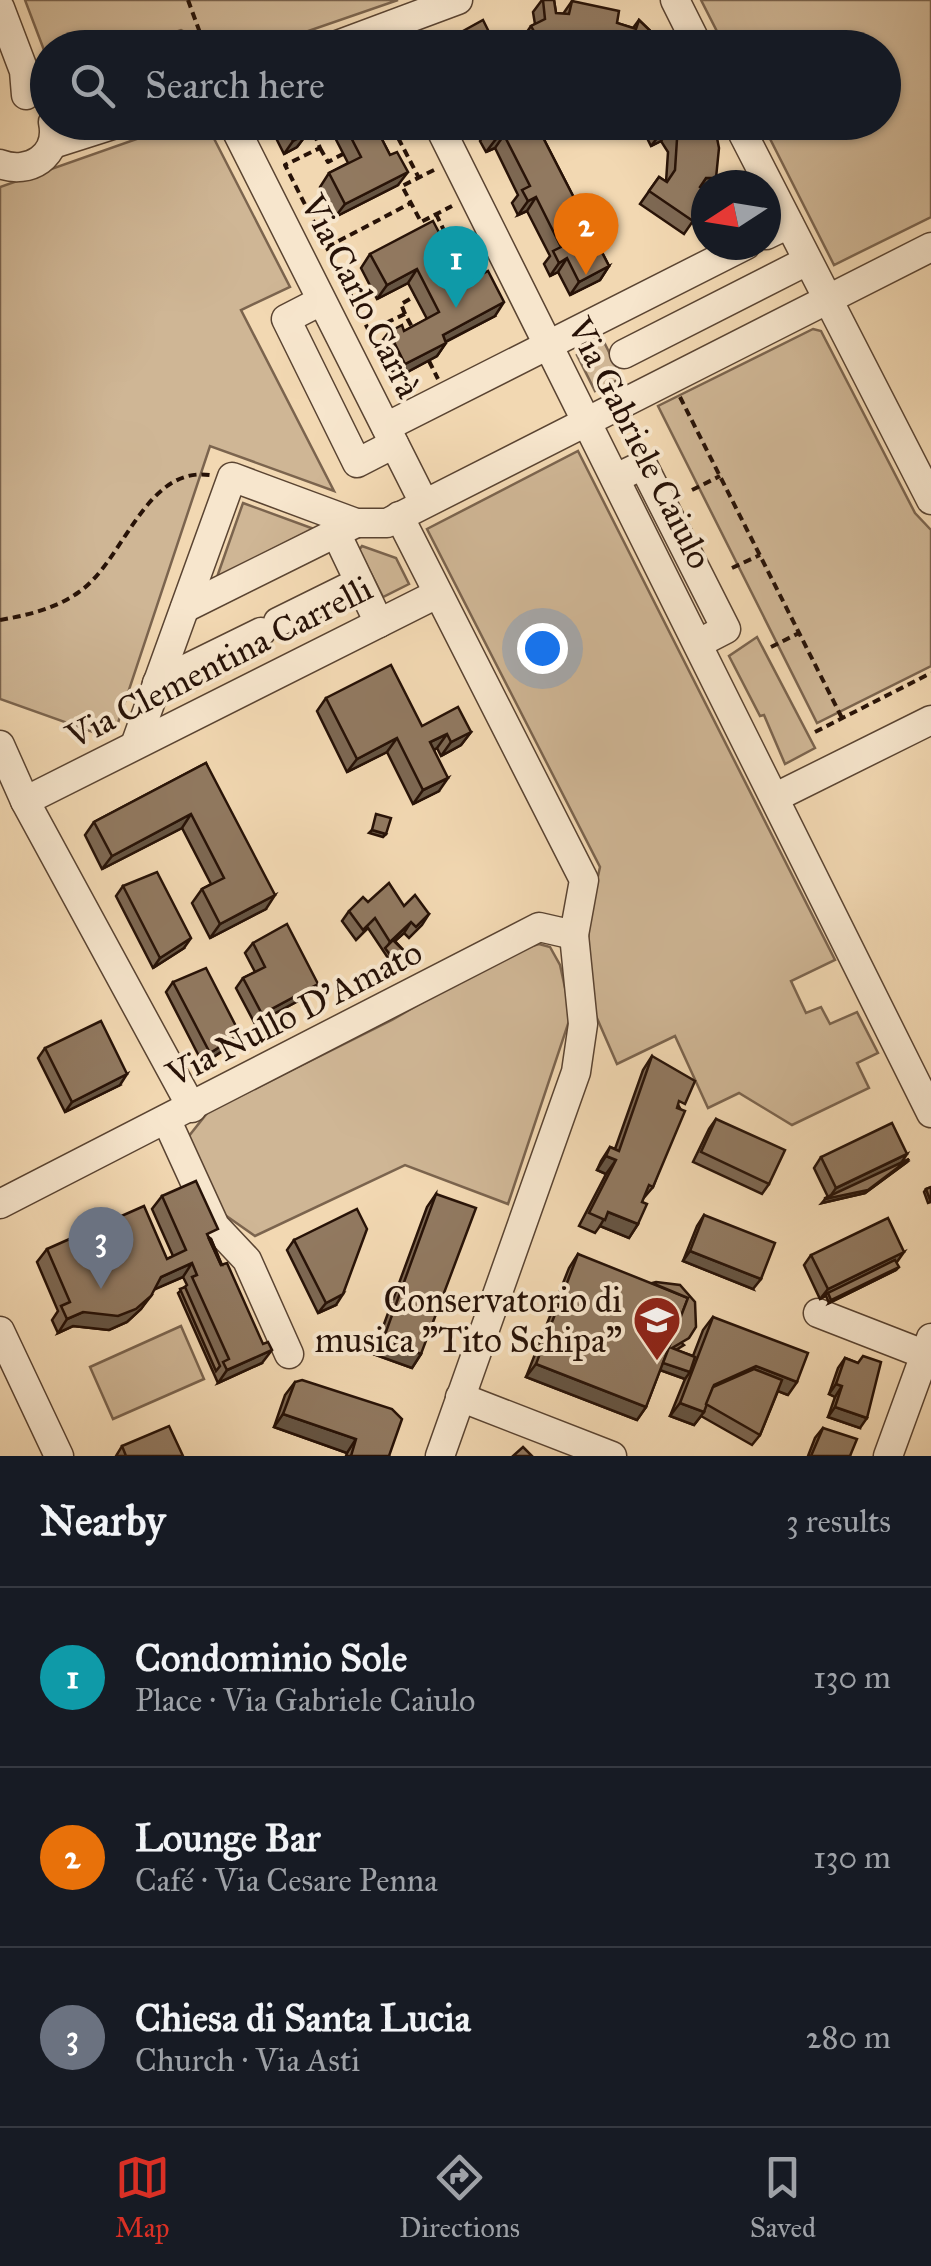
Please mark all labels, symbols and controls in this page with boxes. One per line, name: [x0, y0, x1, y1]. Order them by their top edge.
search box: [30, 30, 901, 140]
icon: search: [65, 58, 120, 113]
text: Search here: [145, 62, 325, 108]
north arrow: [691, 170, 781, 260]
street label: Via Carlo Carrà: [290, 187, 430, 405]
pin: 2: [554, 192, 618, 275]
pin: 1: [424, 226, 488, 308]
street label: Via Gabriele Caiulo: [557, 310, 721, 576]
street label: Via Clementina Carrelli: [58, 566, 380, 759]
your location: [517, 623, 568, 674]
street label: Via Nullo D'Amato: [158, 930, 429, 1097]
pin: 3: [68, 1206, 134, 1289]
place label: Conservatorio di musica "Tito Schipa": [315, 1279, 622, 1362]
school or university icon: Conservatorio di musica "Tito Schipa": [631, 1294, 683, 1362]
text: Nearby: [40, 1495, 165, 1547]
text: 3 results: [786, 1502, 891, 1541]
text: Condominio Sole: [135, 1635, 407, 1681]
text: 1: [66, 1658, 79, 1697]
text: 130 m: [813, 1658, 891, 1697]
text: Place · Via Gabriele Caiulo: [135, 1681, 475, 1720]
text: Lounge Bar: [135, 1815, 320, 1861]
text: 2: [65, 1838, 80, 1877]
text: 130 m: [813, 1838, 891, 1877]
text: Café · Via Cesare Penna: [135, 1861, 438, 1900]
text: Chiesa di Santa Lucia: [135, 1995, 471, 2041]
text: 3: [66, 2018, 79, 2057]
text: 280 m: [806, 2018, 891, 2057]
text: Church · Via Asti: [135, 2041, 360, 2080]
tab: Map: [115, 2150, 170, 2245]
tab: Directions: [399, 2150, 520, 2245]
tab: Saved: [750, 2150, 816, 2245]

